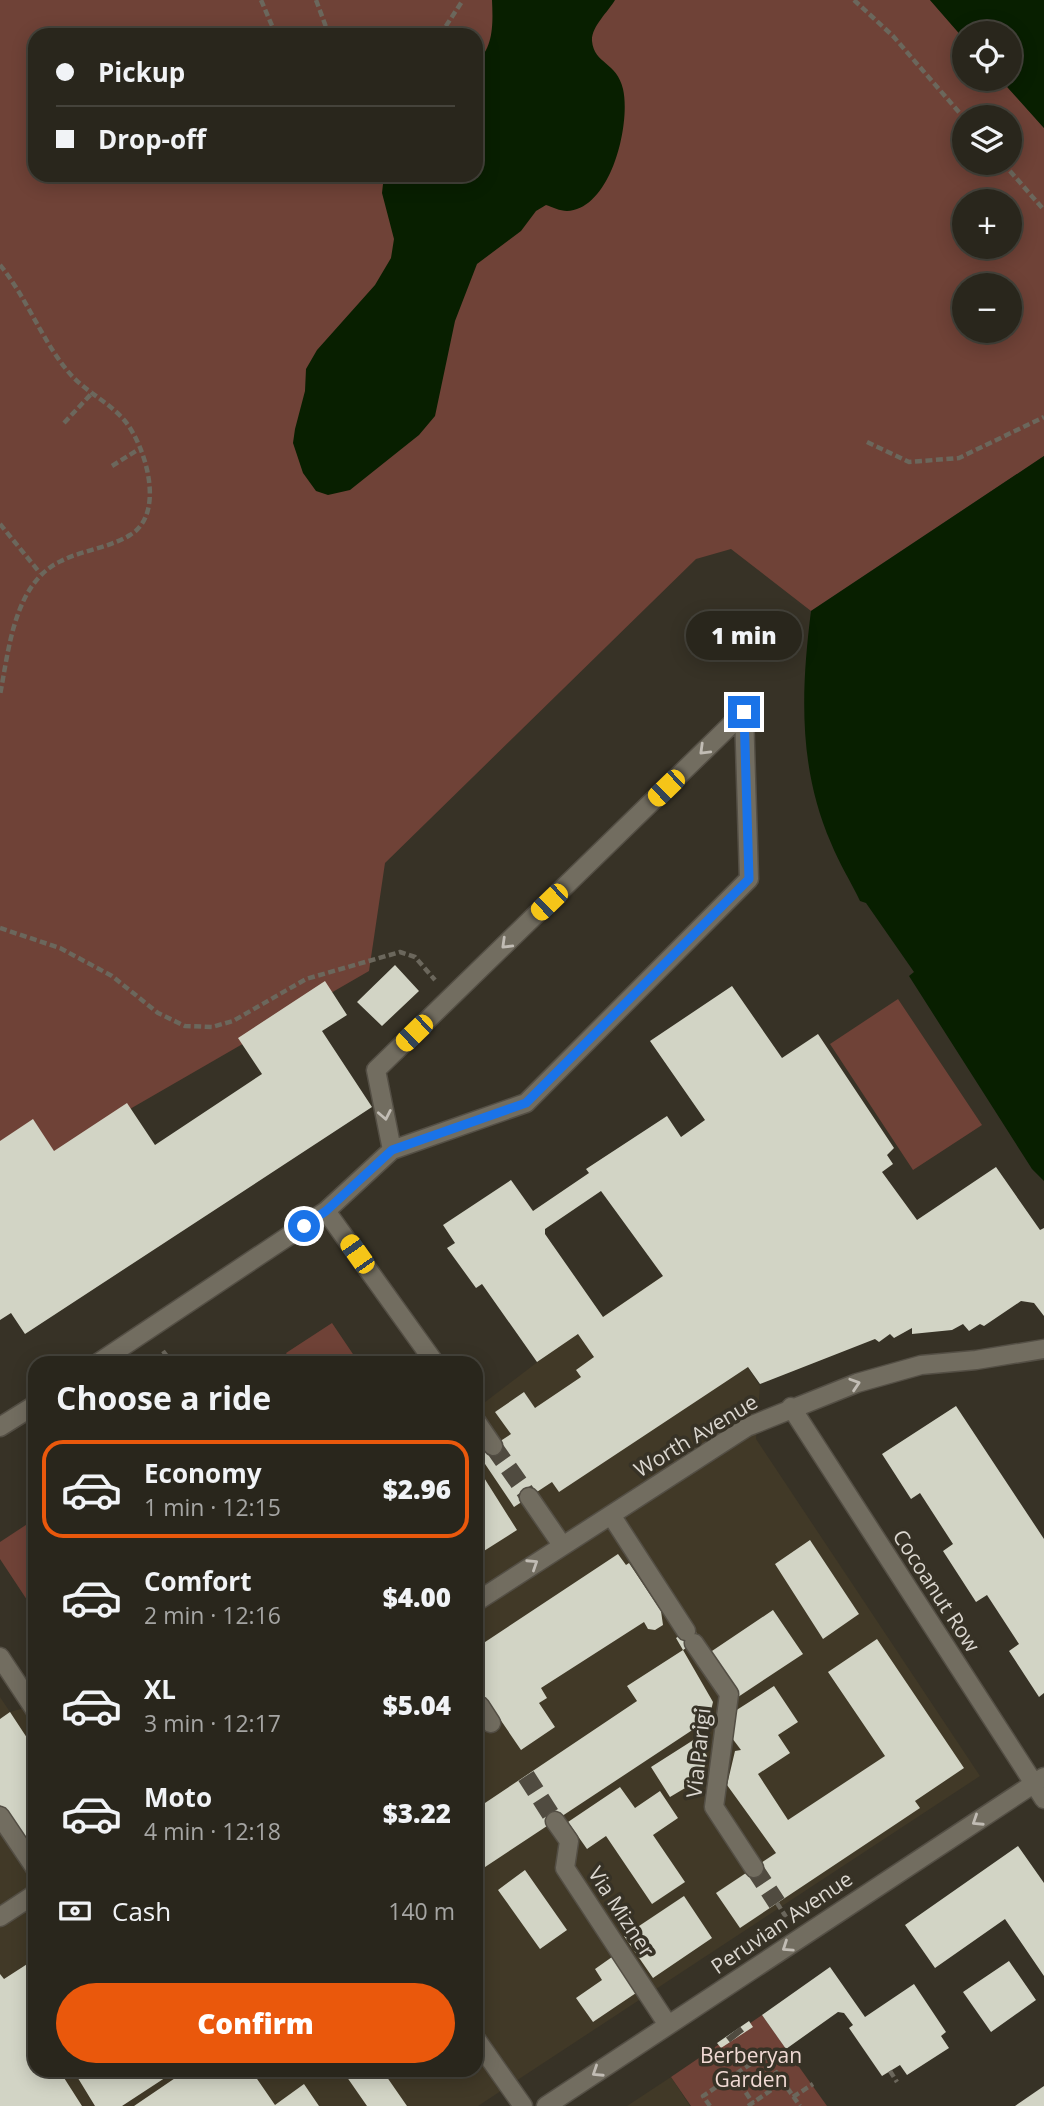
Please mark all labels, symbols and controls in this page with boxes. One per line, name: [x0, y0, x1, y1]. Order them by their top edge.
map controls: [952, 21, 1022, 343]
button: locate: [952, 21, 1022, 91]
text: Pickup: [98, 54, 185, 90]
button: layers: [952, 105, 1022, 175]
text: Drop-off: [98, 121, 206, 157]
button: +: [952, 189, 1022, 259]
button: −: [952, 273, 1022, 343]
callout: 1 min: [686, 610, 802, 660]
text: 1 min: [711, 619, 777, 651]
route end: [728, 696, 760, 728]
one-way arrow: [699, 742, 712, 755]
car: [644, 766, 689, 810]
car: [527, 880, 572, 924]
one-way arrow: [502, 935, 515, 948]
car: [392, 1011, 437, 1055]
one-way arrow: [377, 1109, 392, 1121]
route start: [288, 1210, 320, 1242]
car: [337, 1231, 378, 1277]
text: Choose a ride: [56, 1376, 271, 1419]
one-way arrow: [848, 1378, 861, 1392]
street label: Worth Avenue: [628, 1387, 763, 1483]
text: Economy: [144, 1455, 262, 1491]
icon: car: [60, 1458, 123, 1521]
text: $2.96: [383, 1471, 451, 1507]
text: 1 min · 12:15: [144, 1491, 281, 1523]
street label: Cocoanut Row: [887, 1524, 987, 1658]
one-way arrow: [525, 1560, 538, 1573]
text: Comfort: [144, 1563, 251, 1599]
icon: car: [60, 1566, 123, 1629]
text: $4.00: [383, 1579, 451, 1615]
text: 2 min · 12:16: [144, 1599, 281, 1631]
text: XL: [144, 1671, 176, 1707]
icon: car: [60, 1674, 123, 1737]
text: $5.04: [383, 1687, 451, 1723]
text: 3 min · 12:17: [144, 1707, 281, 1739]
street label: Via Parigi: [679, 1707, 717, 1799]
text: Moto: [144, 1779, 212, 1815]
icon: car: [60, 1782, 123, 1845]
text: $3.22: [383, 1795, 451, 1831]
one-way arrow: [972, 1813, 985, 1825]
text: 4 min · 12:18: [144, 1815, 281, 1847]
street label: Via Mizner: [582, 1861, 662, 1962]
street label: Peruvian Avenue: [705, 1864, 858, 1980]
icon: cash: [56, 1892, 94, 1930]
text: Cash: [112, 1893, 171, 1929]
text: 140 m: [388, 1895, 455, 1927]
one-way arrow: [782, 1939, 795, 1952]
button: Confirm: [56, 1983, 455, 2063]
park label: Berberyan Garden: [700, 2041, 802, 2093]
one-way arrow: [592, 2064, 605, 2077]

